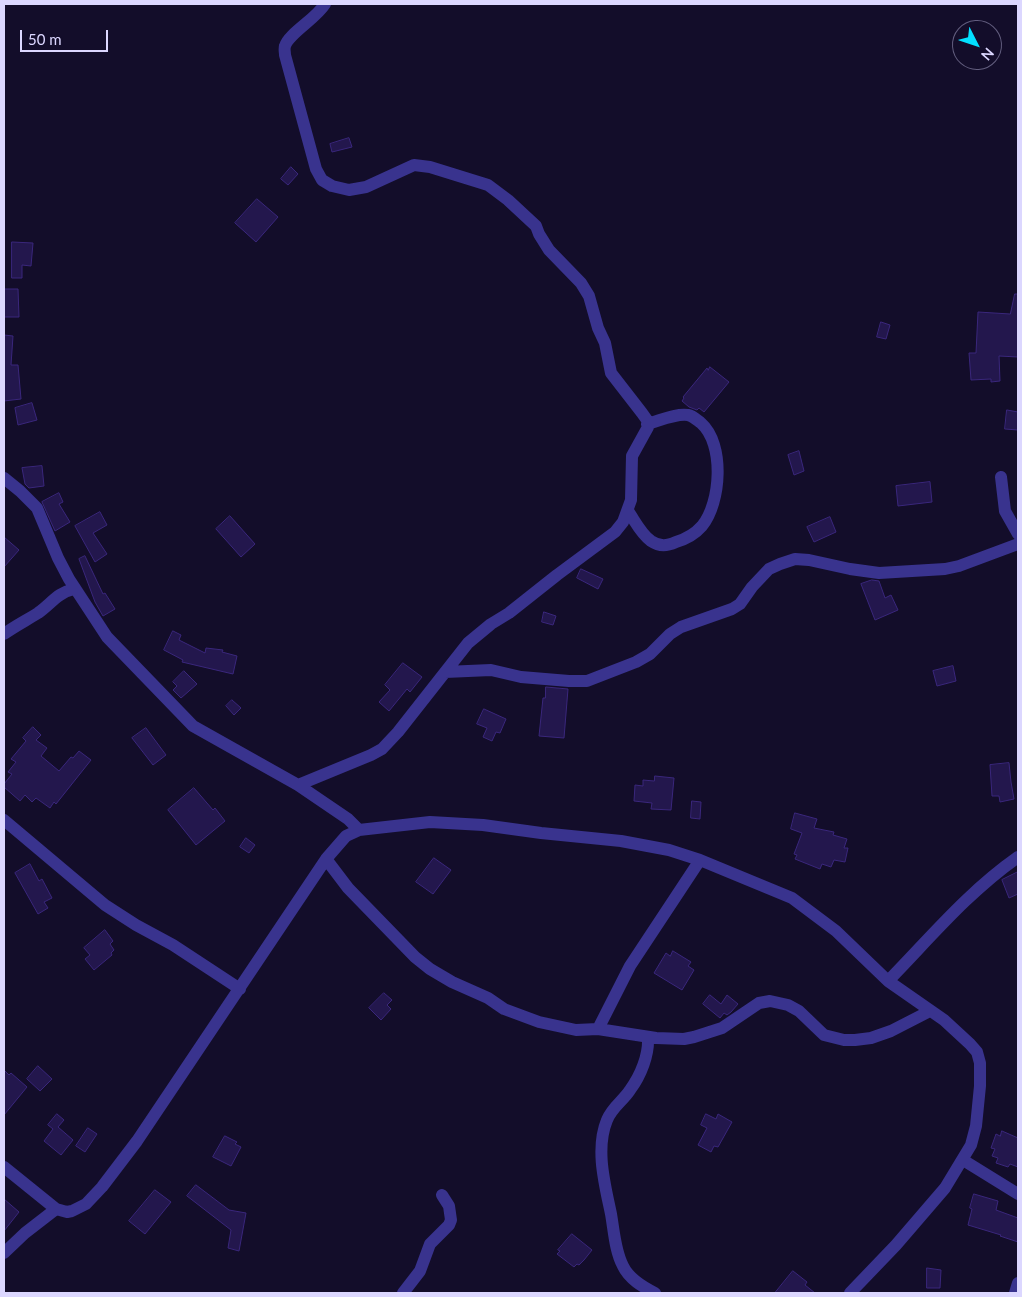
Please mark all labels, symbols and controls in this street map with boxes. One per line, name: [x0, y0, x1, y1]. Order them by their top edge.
scale bar: [22, 20, 110, 52]
north arrow: [952, 20, 1002, 70]
text: 50 m: [28, 30, 62, 48]
text: N: [978, 45, 998, 64]

